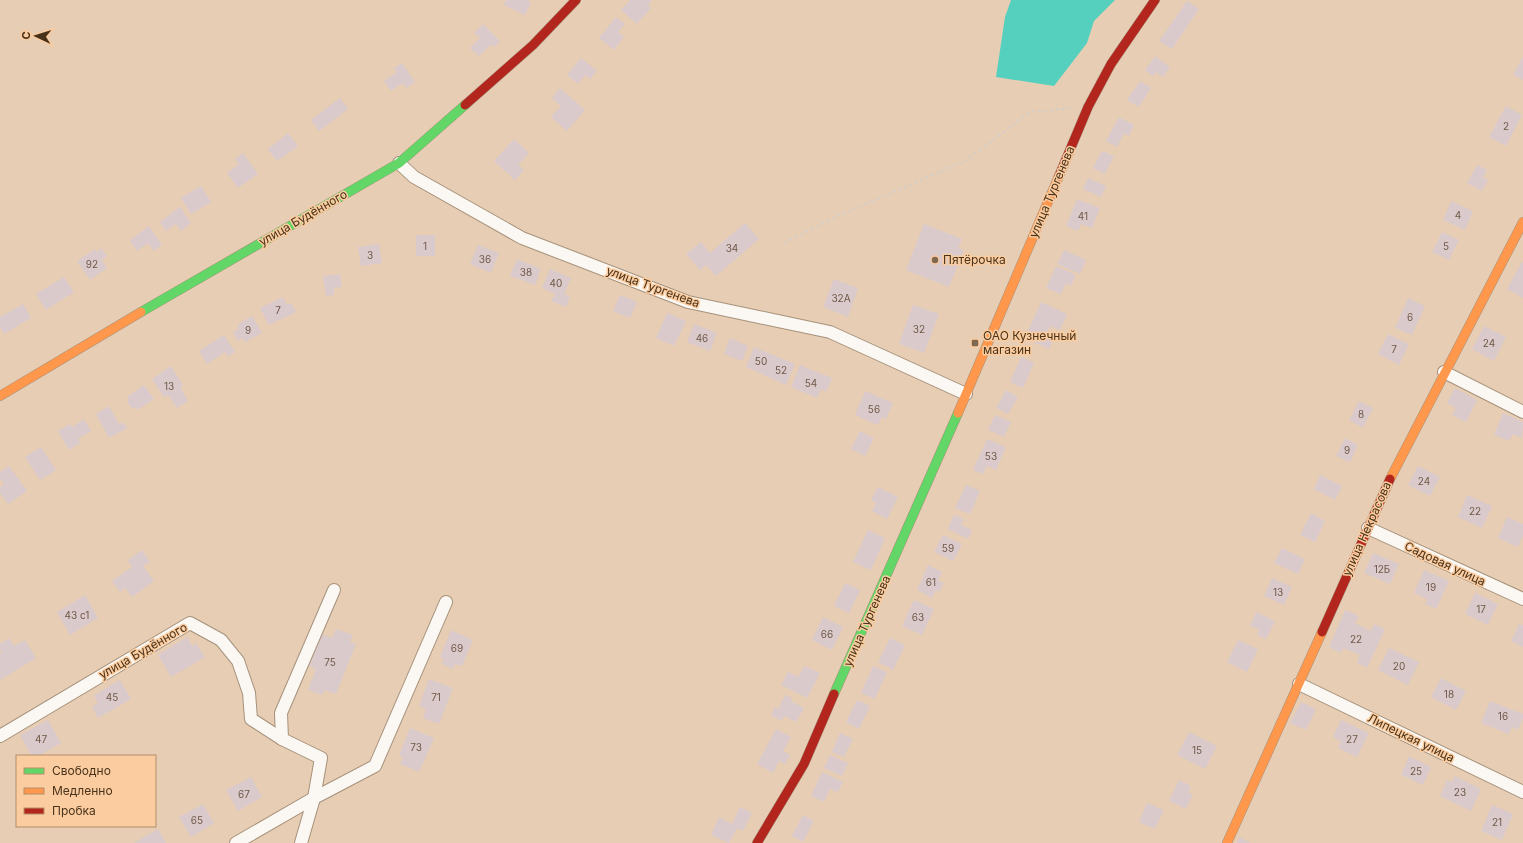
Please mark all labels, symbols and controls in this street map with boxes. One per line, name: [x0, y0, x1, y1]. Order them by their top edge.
north arrow: [16, 16, 56, 56]
text: С: [19, 31, 33, 40]
house number: 2: [1503, 120, 1509, 132]
street label: улица Тургенева: [1025, 144, 1078, 240]
street label: улица Будённого: [256, 186, 350, 249]
house number: 4: [1455, 209, 1461, 221]
house number: 41: [1078, 210, 1088, 222]
house number: 1: [423, 240, 427, 252]
house number: 5: [1443, 240, 1449, 252]
house number: 34: [726, 242, 738, 254]
house number: 3: [367, 249, 373, 261]
place label: Пятёрочка: [943, 252, 1006, 267]
house number: 36: [479, 253, 491, 265]
marker: Пятёрочка: [930, 255, 940, 265]
house number: 92: [86, 258, 98, 270]
street label: улица Тургенева: [604, 263, 702, 310]
house number: 38: [520, 266, 532, 278]
house number: 40: [550, 277, 562, 289]
house number: 32А: [831, 292, 851, 304]
house number: 7: [275, 304, 281, 316]
house number: 6: [1407, 311, 1413, 323]
house number: 32: [913, 323, 925, 335]
house number: 9: [245, 324, 251, 336]
place label: ОАО Кузнечный магазин: [983, 328, 1076, 357]
house number: 46: [696, 332, 708, 344]
house number: 24: [1483, 337, 1495, 349]
marker: ОАО Кузнечный магазин: [970, 338, 980, 348]
house number: 7: [1391, 343, 1397, 355]
house number: 50: [755, 355, 767, 367]
house number: 52: [775, 364, 787, 376]
house number: 54: [805, 377, 817, 389]
house number: 13: [164, 380, 174, 392]
house number: 56: [868, 403, 880, 415]
house number: 8: [1358, 408, 1364, 420]
house number: 9: [1344, 444, 1350, 456]
house number: 53: [985, 450, 997, 462]
house number: 24: [1418, 475, 1430, 487]
street label: улица Некрасова: [1339, 479, 1394, 578]
house number: 22: [1469, 505, 1481, 517]
street label: Садовая улица: [1402, 538, 1488, 589]
house number: 59: [942, 542, 954, 554]
house number: 12Б: [1374, 563, 1390, 575]
street label: улица Тургенева: [840, 573, 893, 669]
house number: 61: [926, 576, 936, 588]
house number: 19: [1426, 581, 1436, 593]
house number: 13: [1273, 586, 1283, 598]
house number: 17: [1476, 603, 1486, 615]
house number: 43 с1: [65, 609, 89, 621]
house number: 63: [912, 611, 924, 623]
street label: улица Будённого: [96, 619, 190, 682]
house number: 66: [821, 628, 833, 640]
house number: 22: [1350, 633, 1362, 645]
house number: 69: [451, 642, 463, 654]
house number: 75: [324, 656, 336, 668]
house number: 20: [1393, 660, 1405, 672]
house number: 18: [1444, 688, 1454, 700]
house number: 45: [106, 691, 118, 703]
house number: 71: [431, 691, 441, 703]
street label: Липецкая улица: [1365, 710, 1457, 765]
house number: 16: [1498, 710, 1508, 722]
house number: 47: [35, 733, 47, 745]
house number: 27: [1346, 733, 1358, 745]
house number: 73: [410, 741, 422, 753]
house number: 15: [1192, 744, 1202, 756]
legend: [16, 755, 156, 827]
text: Свободно: [52, 763, 111, 778]
house number: 25: [1410, 765, 1422, 777]
text: Медленно: [52, 783, 113, 798]
house number: 23: [1454, 786, 1466, 798]
house number: 67: [238, 788, 250, 800]
text: Пробка: [52, 803, 96, 818]
house number: 65: [191, 814, 203, 826]
house number: 21: [1492, 816, 1502, 828]

